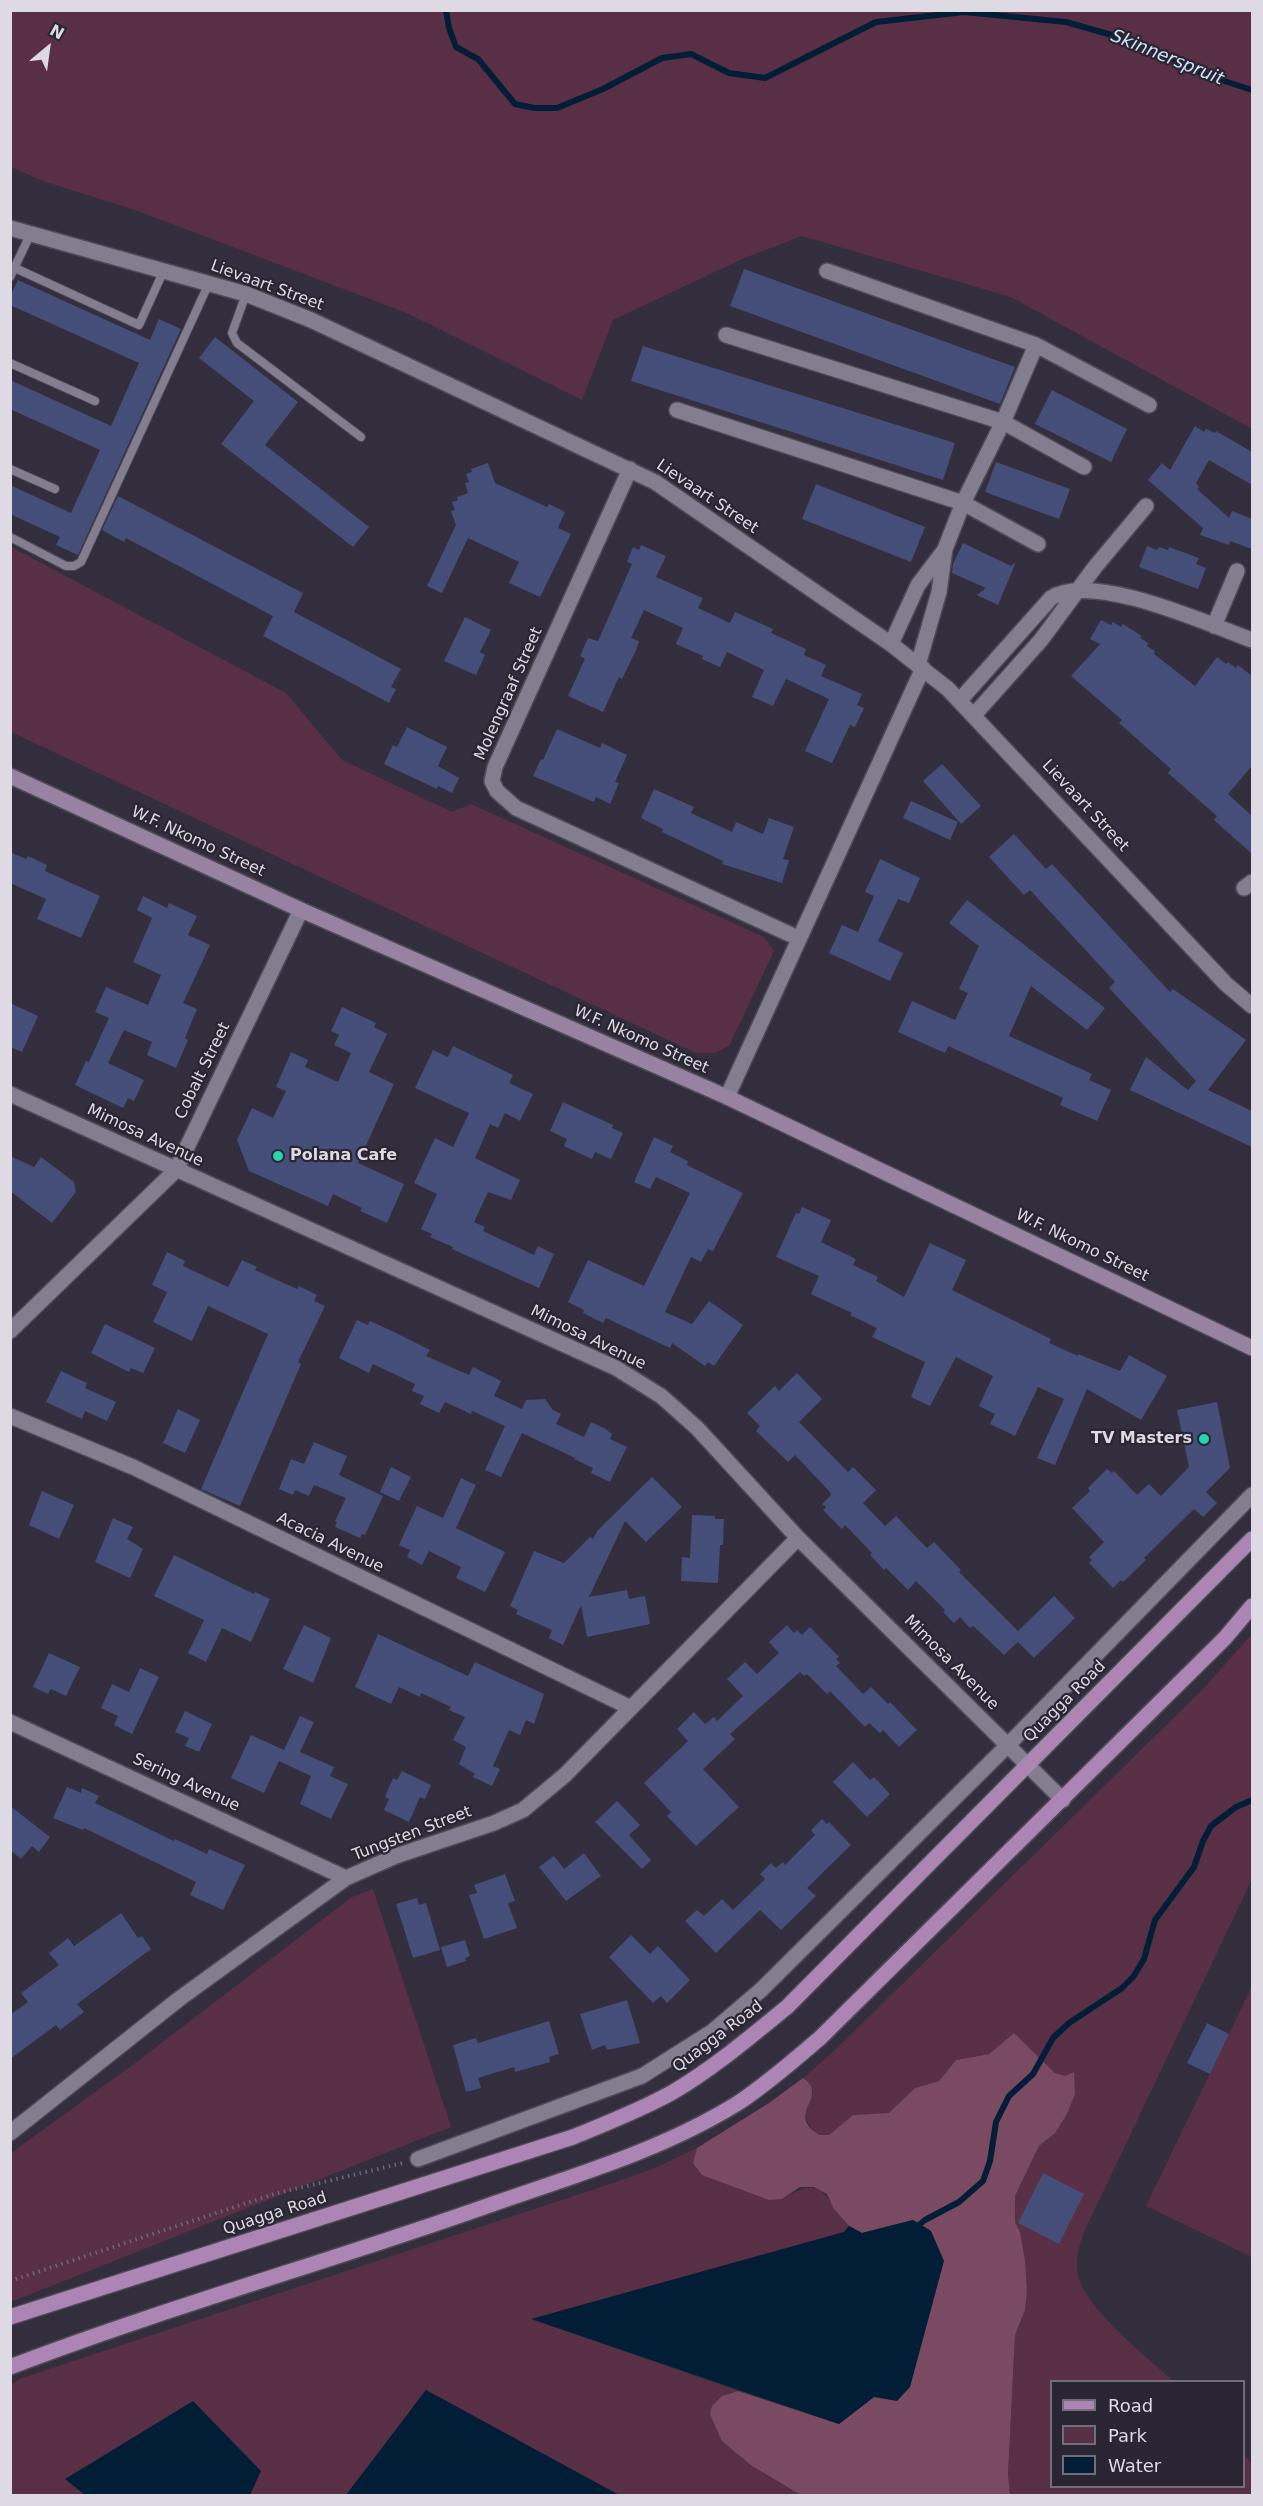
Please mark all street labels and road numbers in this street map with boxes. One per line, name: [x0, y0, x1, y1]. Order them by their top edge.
street label: Lievaart Street: [208, 257, 326, 315]
street label: Lievaart Street: [652, 456, 762, 538]
street label: Molengraaf Street: [471, 624, 547, 764]
street label: Lievaart Street: [1037, 756, 1133, 856]
street label: W.F. Nkomo Street: [128, 803, 268, 881]
street label: W.F. Nkomo Street: [571, 1002, 711, 1078]
street label: Cobalt Street: [171, 1019, 235, 1123]
street label: Mimosa Avenue: [84, 1101, 206, 1171]
street label: W.F. Nkomo Street: [1012, 1206, 1152, 1286]
street label: Mimosa Avenue: [527, 1302, 649, 1374]
street label: Acacia Avenue: [273, 1509, 387, 1577]
street label: Mimosa Avenue: [900, 1612, 1002, 1714]
street label: Quagga Road: [1020, 1657, 1110, 1747]
street label: Sering Avenue: [129, 1750, 243, 1816]
street label: Tungsten Street: [350, 1802, 474, 1866]
street label: Quagga Road: [669, 1997, 767, 2077]
street label: Quagga Road: [221, 2188, 329, 2240]

